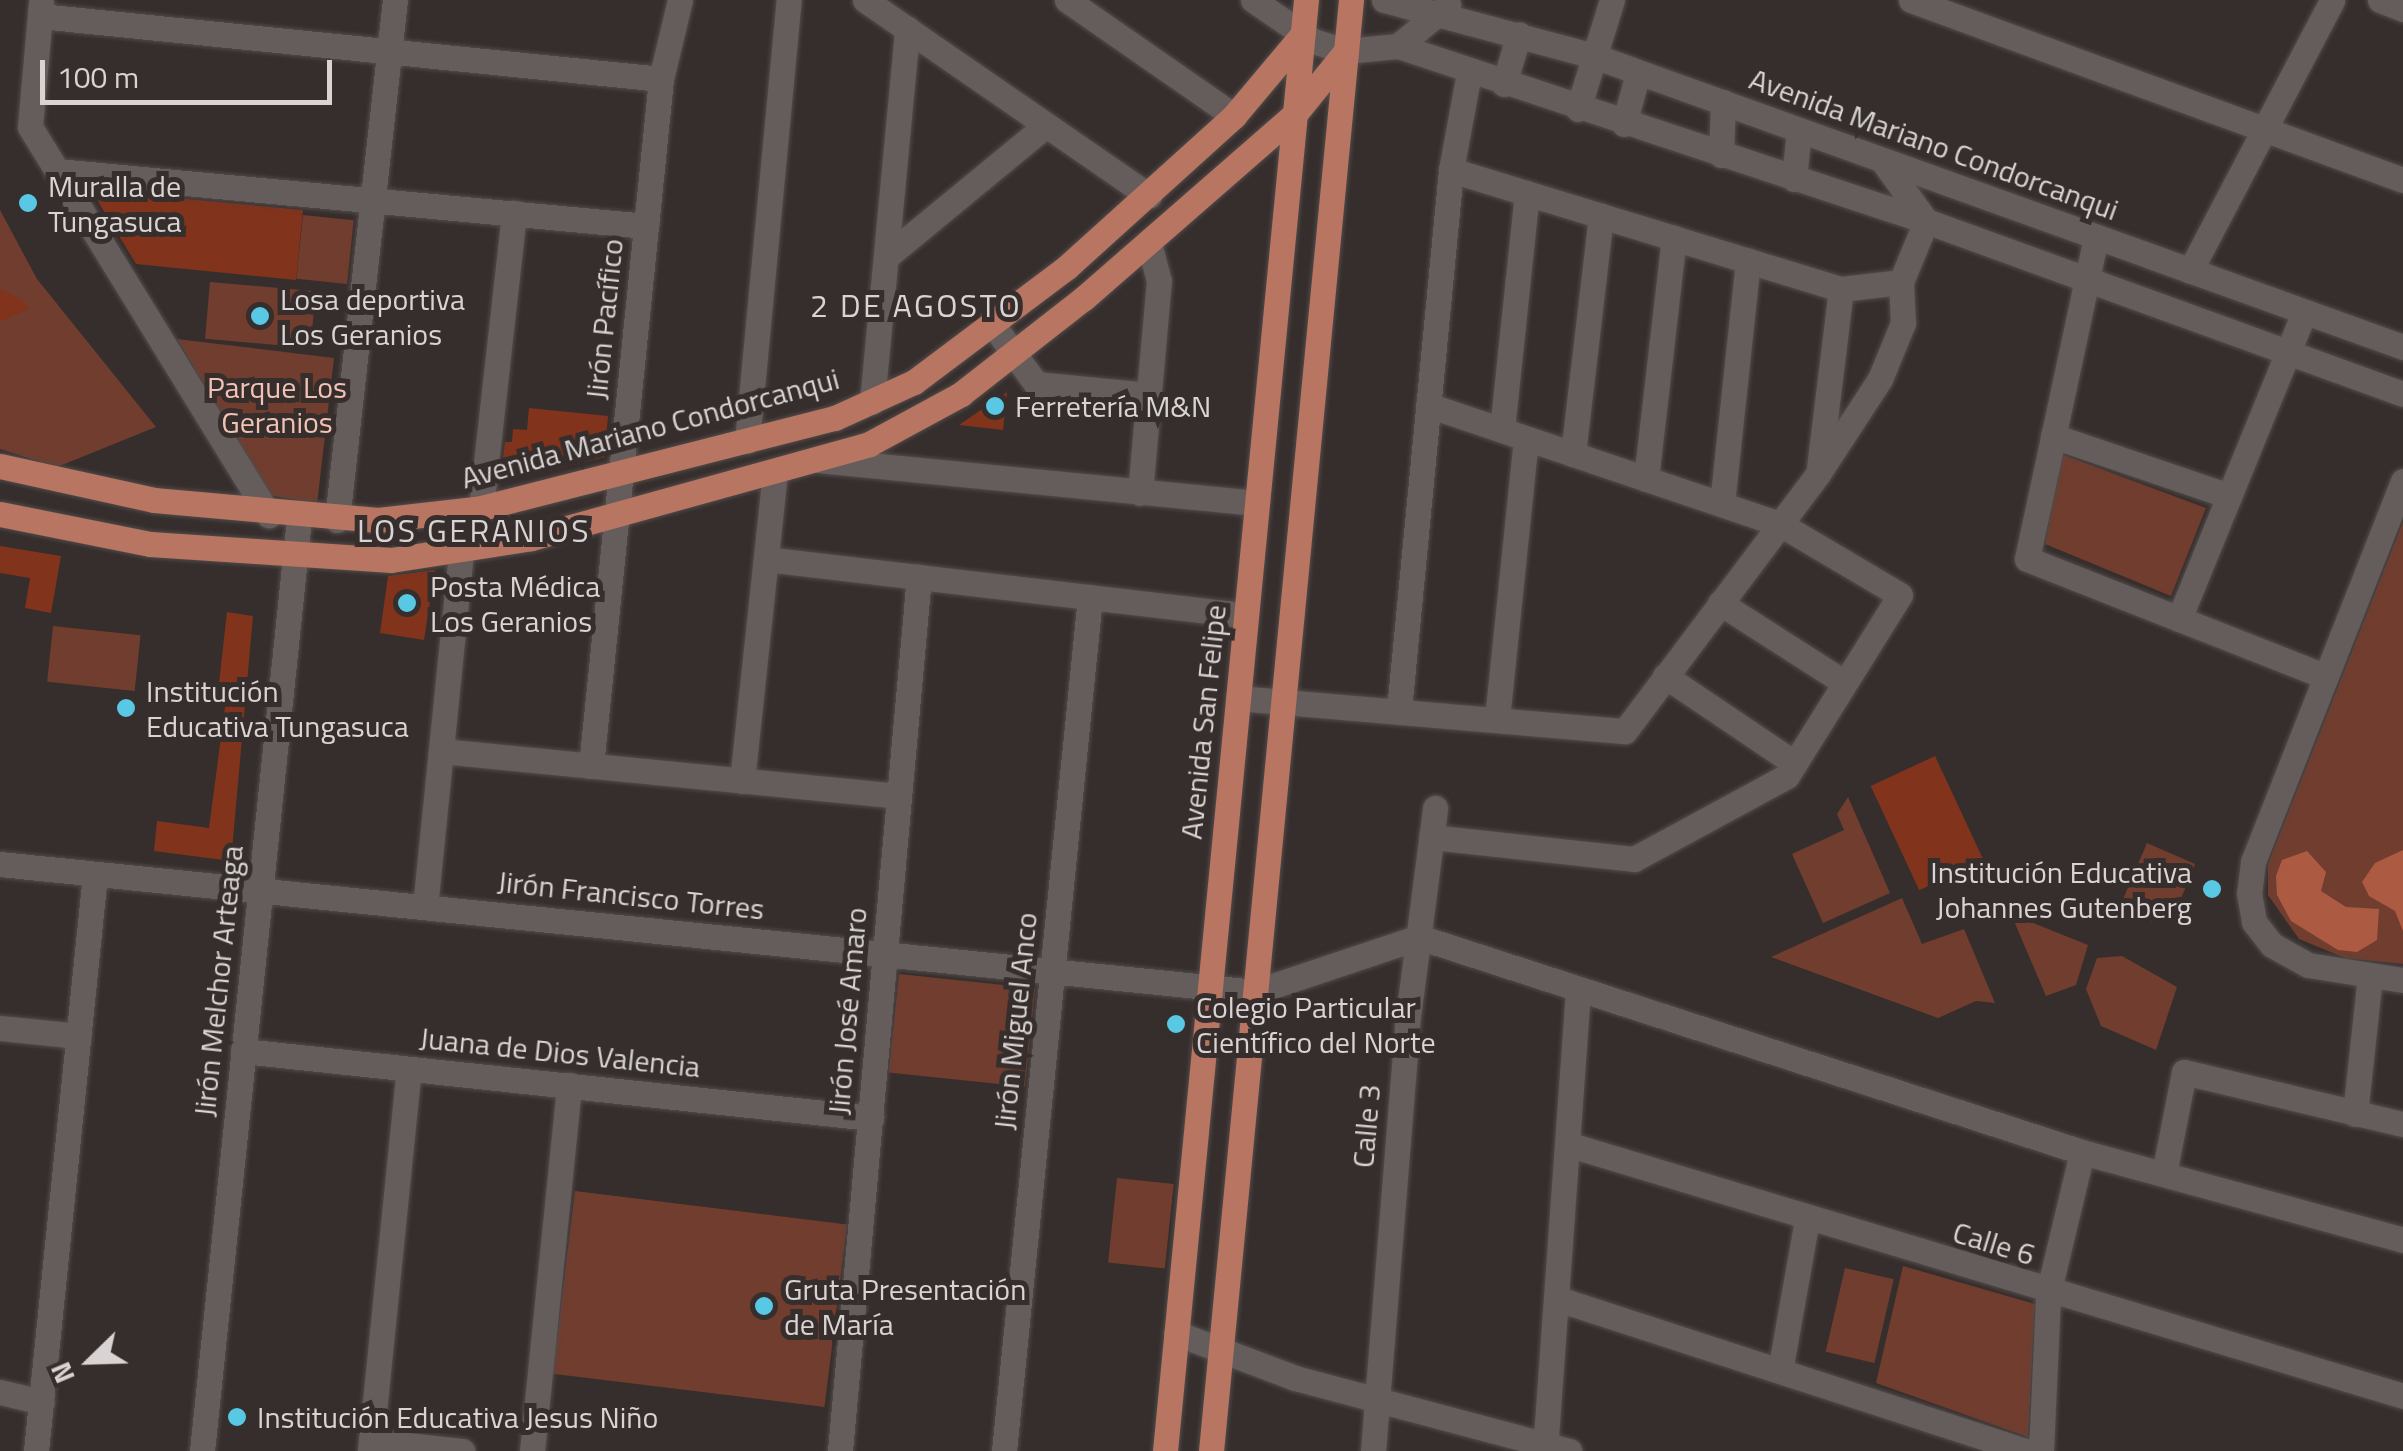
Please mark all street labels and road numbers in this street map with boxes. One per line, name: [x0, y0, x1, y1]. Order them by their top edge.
street label: Avenida Mariano Condorcanqui: [1745, 60, 2123, 228]
street label: Jirón Pacífico: [578, 237, 630, 401]
street label: Avenida Mariano Condorcanqui: [457, 360, 843, 496]
street label: Avenida San Felipe: [1173, 603, 1233, 841]
street label: Jirón Melchor Arteaga: [186, 844, 250, 1118]
street label: Jirón Francisco Torres: [496, 863, 766, 927]
street label: Jirón José Amaro: [820, 906, 874, 1116]
street label: Jirón Miguel Anco: [986, 911, 1044, 1131]
street label: Juana de Dios Valencia: [418, 1019, 702, 1085]
street label: Calle 3: [1344, 1083, 1388, 1169]
street label: Calle 6: [1949, 1214, 2039, 1272]

